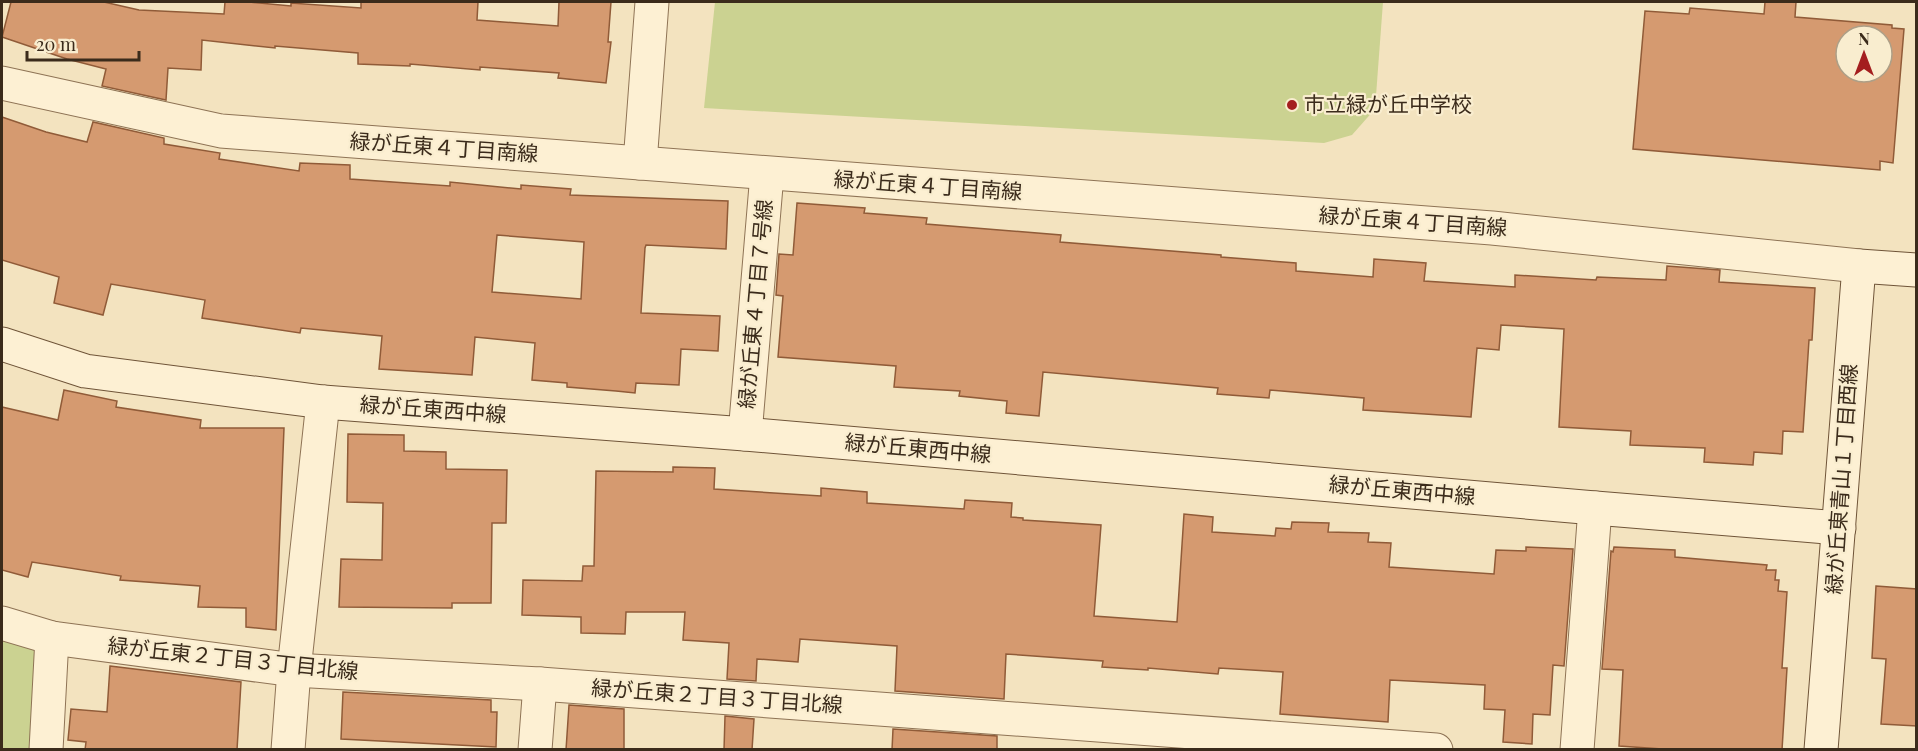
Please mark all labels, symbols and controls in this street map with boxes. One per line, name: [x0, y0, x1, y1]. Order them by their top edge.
scale bar: [27, 24, 140, 62]
north arrow: [1834, 24, 1894, 84]
text: N: [1858, 28, 1870, 49]
text: 20 m: [36, 32, 76, 56]
place label: 市立緑が丘中学校: [1304, 89, 1472, 117]
marker: 市立緑が丘中学校: [1285, 98, 1299, 112]
street label: 緑が丘東４丁目南線: [349, 125, 539, 167]
street label: 緑が丘東４丁目南線: [833, 163, 1023, 205]
street label: 緑が丘東４丁目７号線: [731, 198, 777, 410]
street label: 緑が丘東４丁目南線: [1318, 199, 1508, 241]
street label: 緑が丘東青山１丁目西線: [1818, 363, 1862, 595]
street label: 緑が丘東西中線: [359, 389, 507, 427]
street label: 緑が丘東西中線: [844, 427, 993, 467]
street label: 緑が丘東西中線: [1328, 469, 1477, 509]
street label: 緑が丘東２丁目３丁目北線: [106, 630, 360, 684]
street label: 緑が丘東２丁目３丁目北線: [590, 672, 844, 718]

